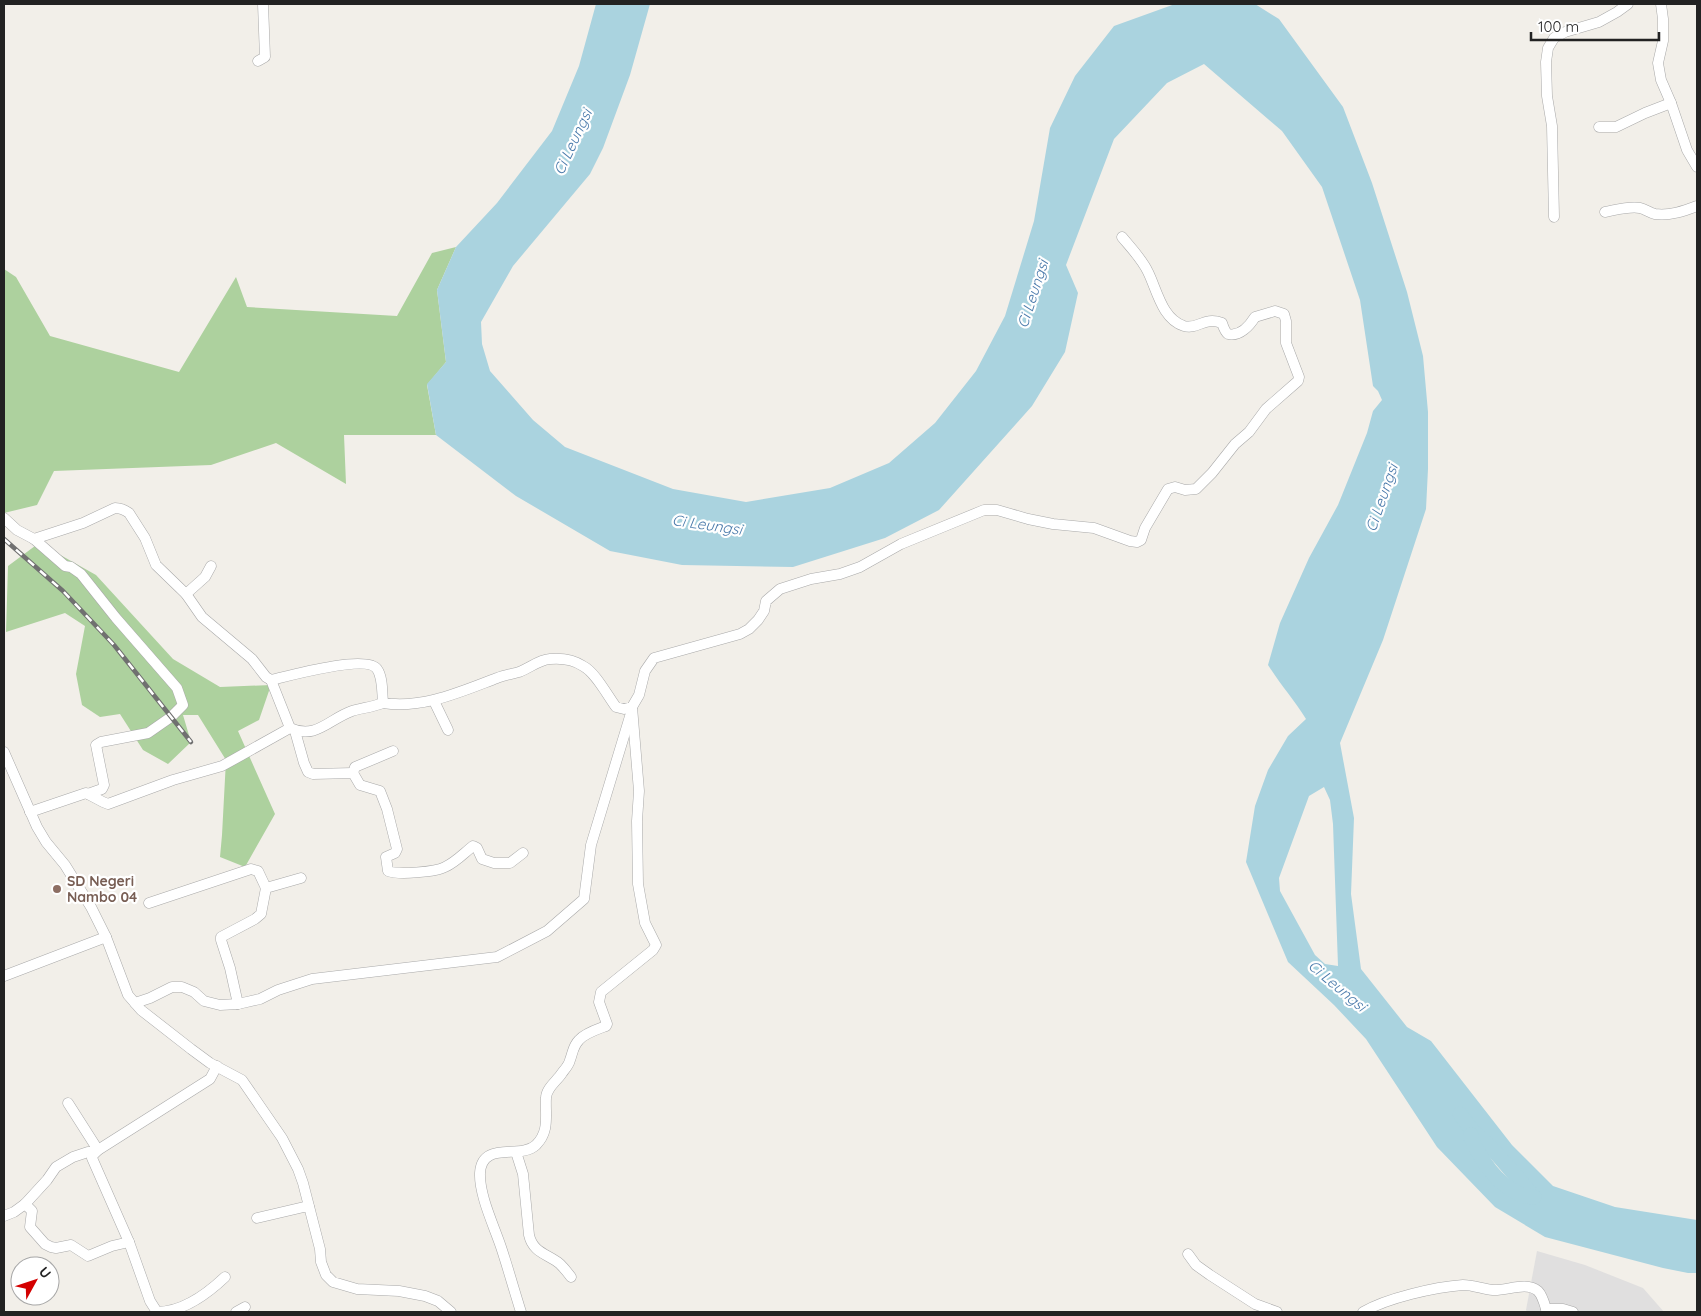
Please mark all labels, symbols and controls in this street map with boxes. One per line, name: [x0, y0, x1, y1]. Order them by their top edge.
scale bar: [1531, 10, 1658, 42]
text: 100 m: [1538, 17, 1579, 36]
water label: Ci Leungsi: [549, 104, 597, 178]
water label: Ci Leungsi: [1013, 256, 1053, 330]
water label: Ci Leungsi: [1361, 460, 1403, 534]
water label: Ci Leungsi: [671, 510, 745, 539]
place label: SD Negeri Nambo 04: [67, 872, 137, 906]
marker: SD Negeri Nambo 04: [51, 883, 63, 895]
water label: Ci Leungsi: [1304, 956, 1372, 1017]
north arrow: [10, 1256, 60, 1306]
text: U: [35, 1263, 55, 1282]

